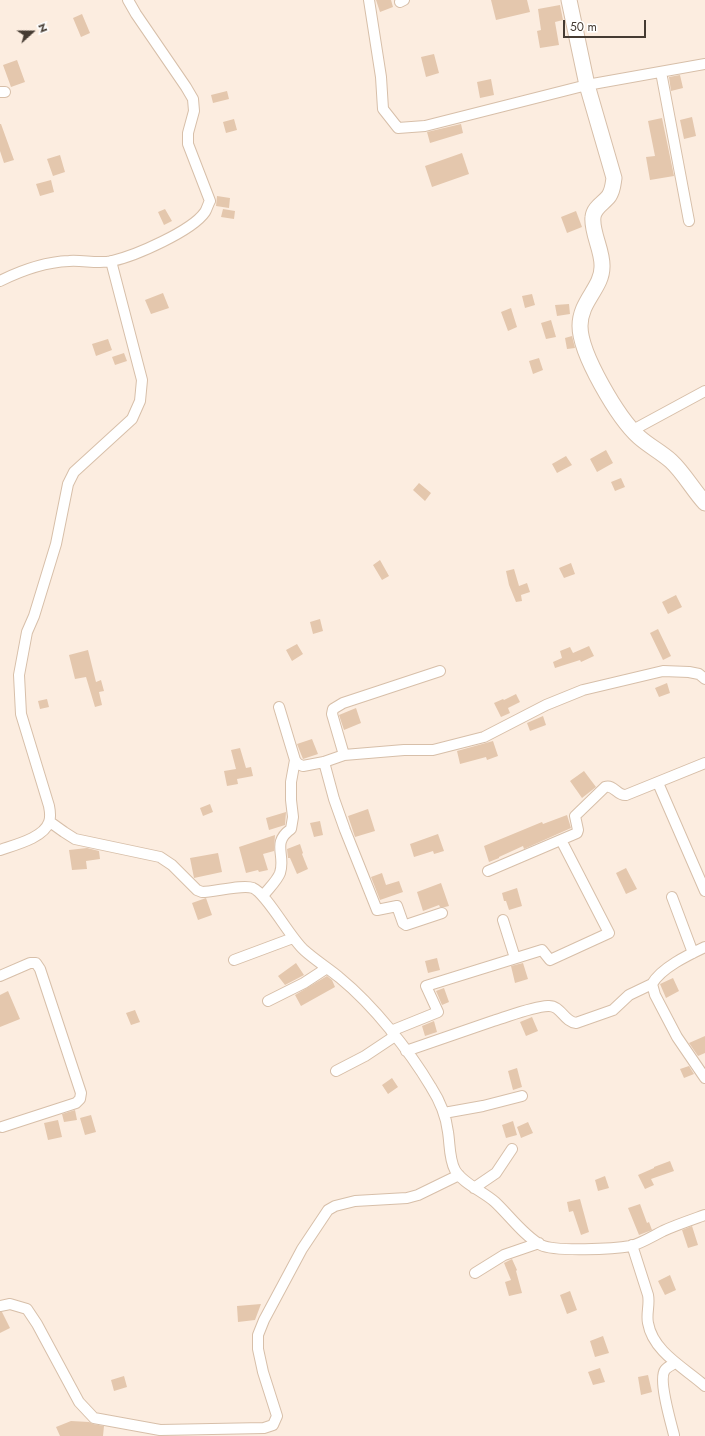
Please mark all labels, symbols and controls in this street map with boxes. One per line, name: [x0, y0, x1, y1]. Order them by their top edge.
north arrow: [12, 12, 52, 52]
scale bar: [565, 12, 648, 38]
text: 50 m: [570, 18, 597, 36]
text: N: [34, 21, 52, 35]

